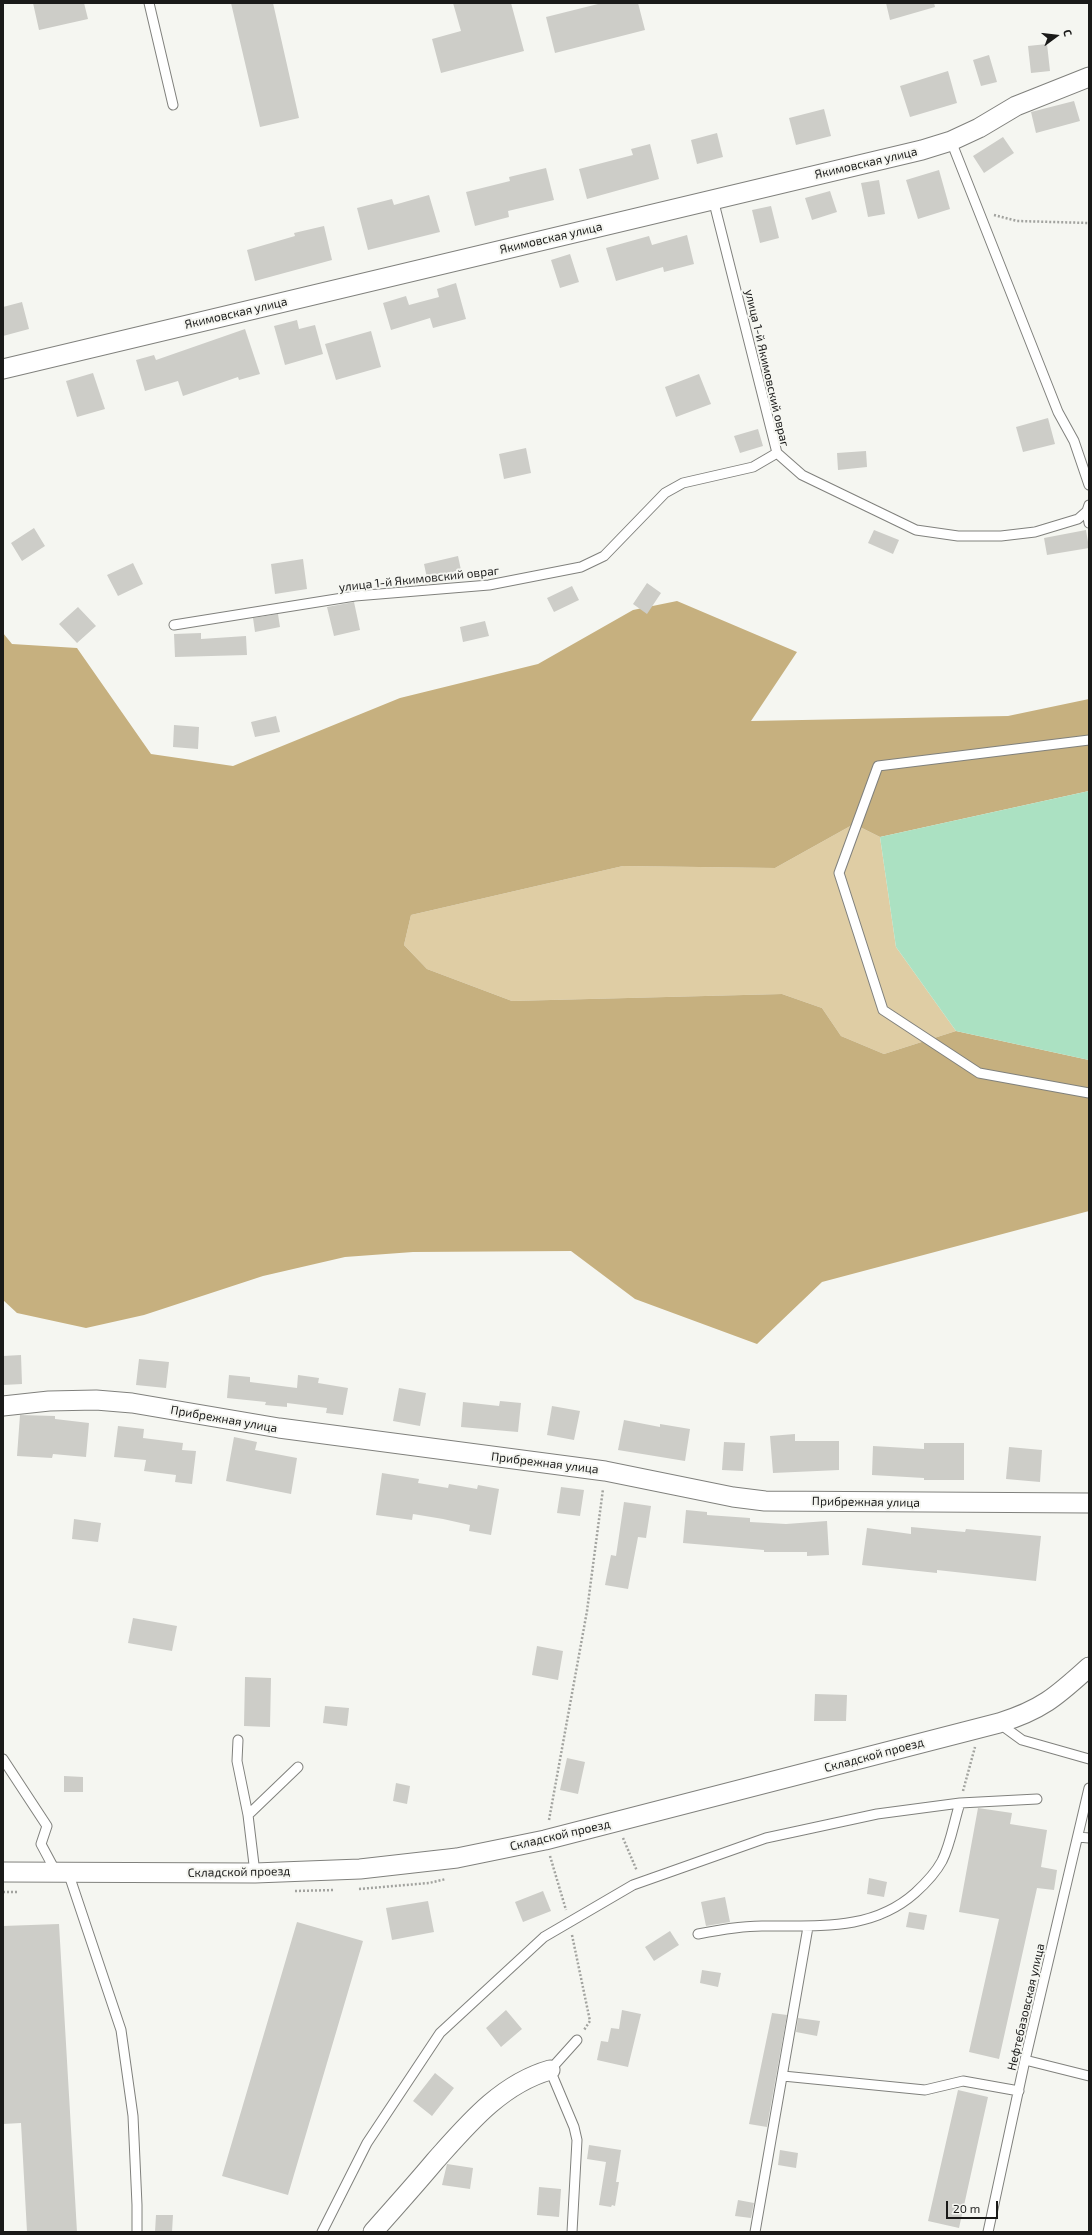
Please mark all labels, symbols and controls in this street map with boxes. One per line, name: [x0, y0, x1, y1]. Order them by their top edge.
north arrow: [1036, 16, 1076, 56]
text: С: [1061, 28, 1075, 38]
street label: Якимовская улица: [813, 144, 919, 182]
street label: Якимовская улица: [498, 219, 604, 257]
street label: улица 1-й Якимовский овраг: [742, 288, 792, 448]
street label: Якимовская улица: [183, 294, 289, 332]
street label: улица 1-й Якимовский овраг: [338, 563, 500, 595]
street label: Прибрежная улица: [170, 1403, 278, 1435]
street label: Прибрежная улица: [490, 1449, 600, 1477]
street label: Прибрежная улица: [812, 1494, 920, 1510]
street label: Складской проезд: [823, 1735, 925, 1775]
street label: Складской проезд: [508, 1816, 612, 1854]
street label: Складской проезд: [188, 1864, 290, 1880]
street label: Нефтебазовская улица: [1004, 1942, 1048, 2072]
scale bar: [948, 2193, 1000, 2219]
text: 20 m: [953, 2201, 980, 2215]

